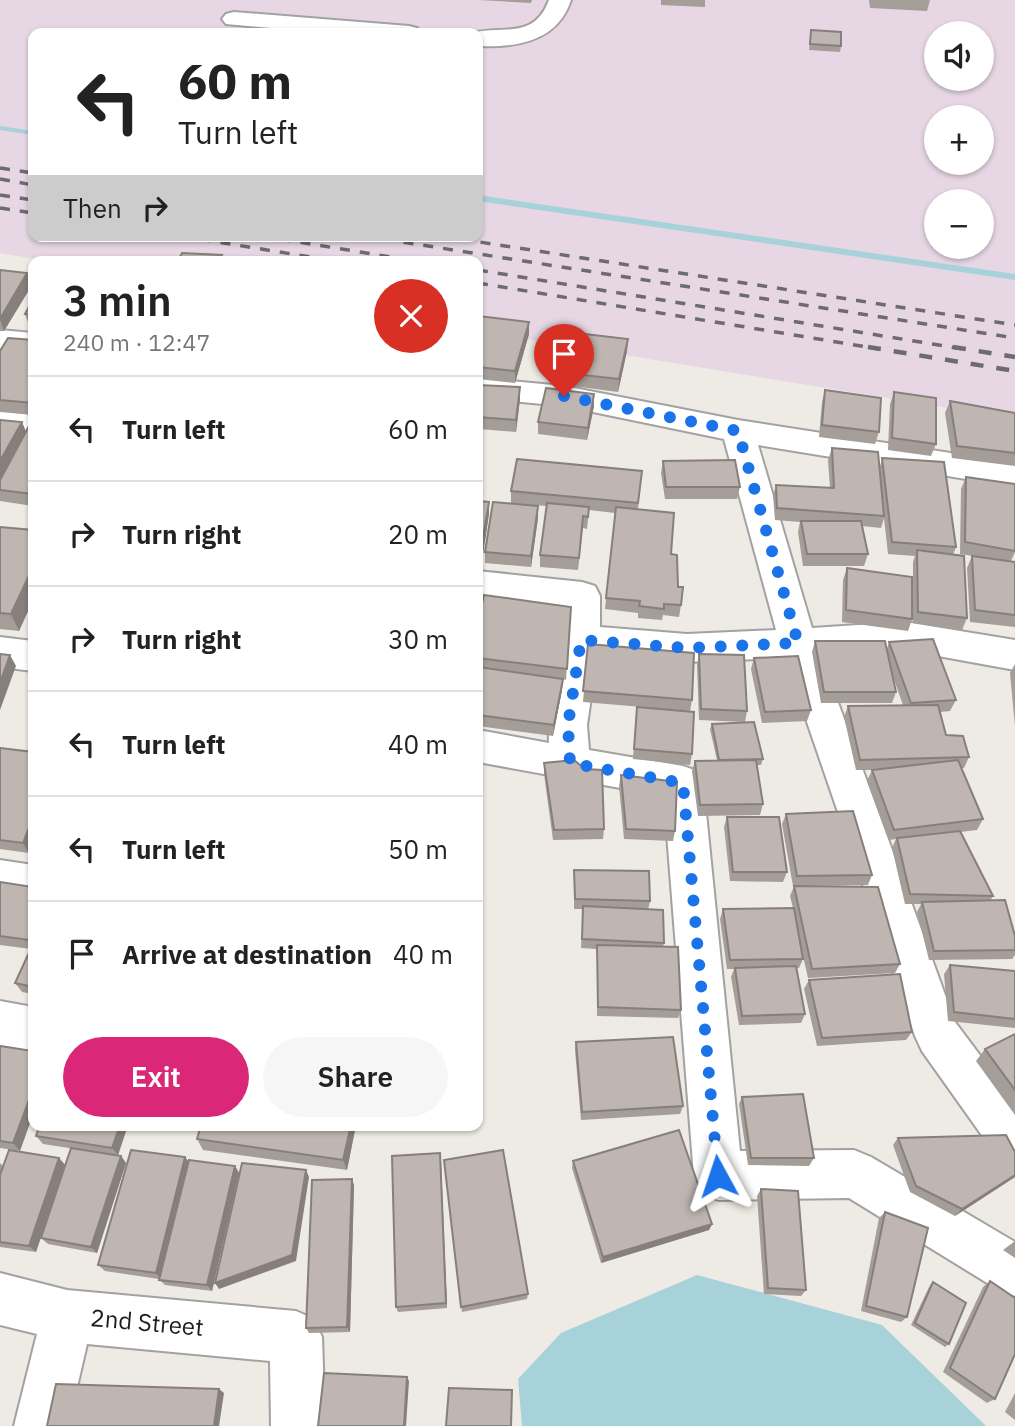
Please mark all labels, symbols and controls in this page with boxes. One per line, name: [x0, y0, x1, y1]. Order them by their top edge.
map controls: [924, 21, 994, 259]
button: sound: [924, 21, 994, 91]
text: 60 m: [178, 49, 292, 112]
icon: left: [63, 56, 154, 147]
button: +: [924, 105, 994, 175]
text: Turn left: [178, 111, 298, 153]
icon: right: [136, 189, 174, 227]
button: −: [924, 189, 994, 259]
text: Then: [63, 191, 122, 225]
text: 3 min: [63, 273, 172, 328]
button: close: [374, 279, 448, 353]
pin: [534, 324, 594, 396]
text: 240 m · 12:47: [63, 327, 210, 357]
icon: arrive: [545, 335, 583, 373]
icon: left: [63, 410, 101, 448]
text: Turn left: [122, 412, 225, 446]
text: 60 m: [388, 412, 448, 446]
icon: right: [63, 515, 101, 553]
text: Turn right: [122, 517, 241, 551]
text: 20 m: [388, 517, 448, 551]
icon: right: [63, 620, 101, 658]
text: Turn right: [122, 622, 241, 656]
text: 30 m: [388, 622, 448, 656]
icon: left: [63, 725, 101, 763]
text: Turn left: [122, 727, 225, 761]
text: 40 m: [388, 727, 448, 761]
icon: left: [63, 830, 101, 868]
text: Turn left: [122, 832, 225, 866]
text: 50 m: [388, 832, 448, 866]
icon: arrive: [63, 935, 101, 973]
text: Arrive at destination: [122, 937, 372, 971]
text: 40 m: [393, 937, 453, 971]
button: Exit: [63, 1037, 249, 1117]
button: Share: [263, 1037, 448, 1117]
position arrow: [681, 1139, 755, 1213]
street label: 2nd Street: [89, 1301, 205, 1343]

